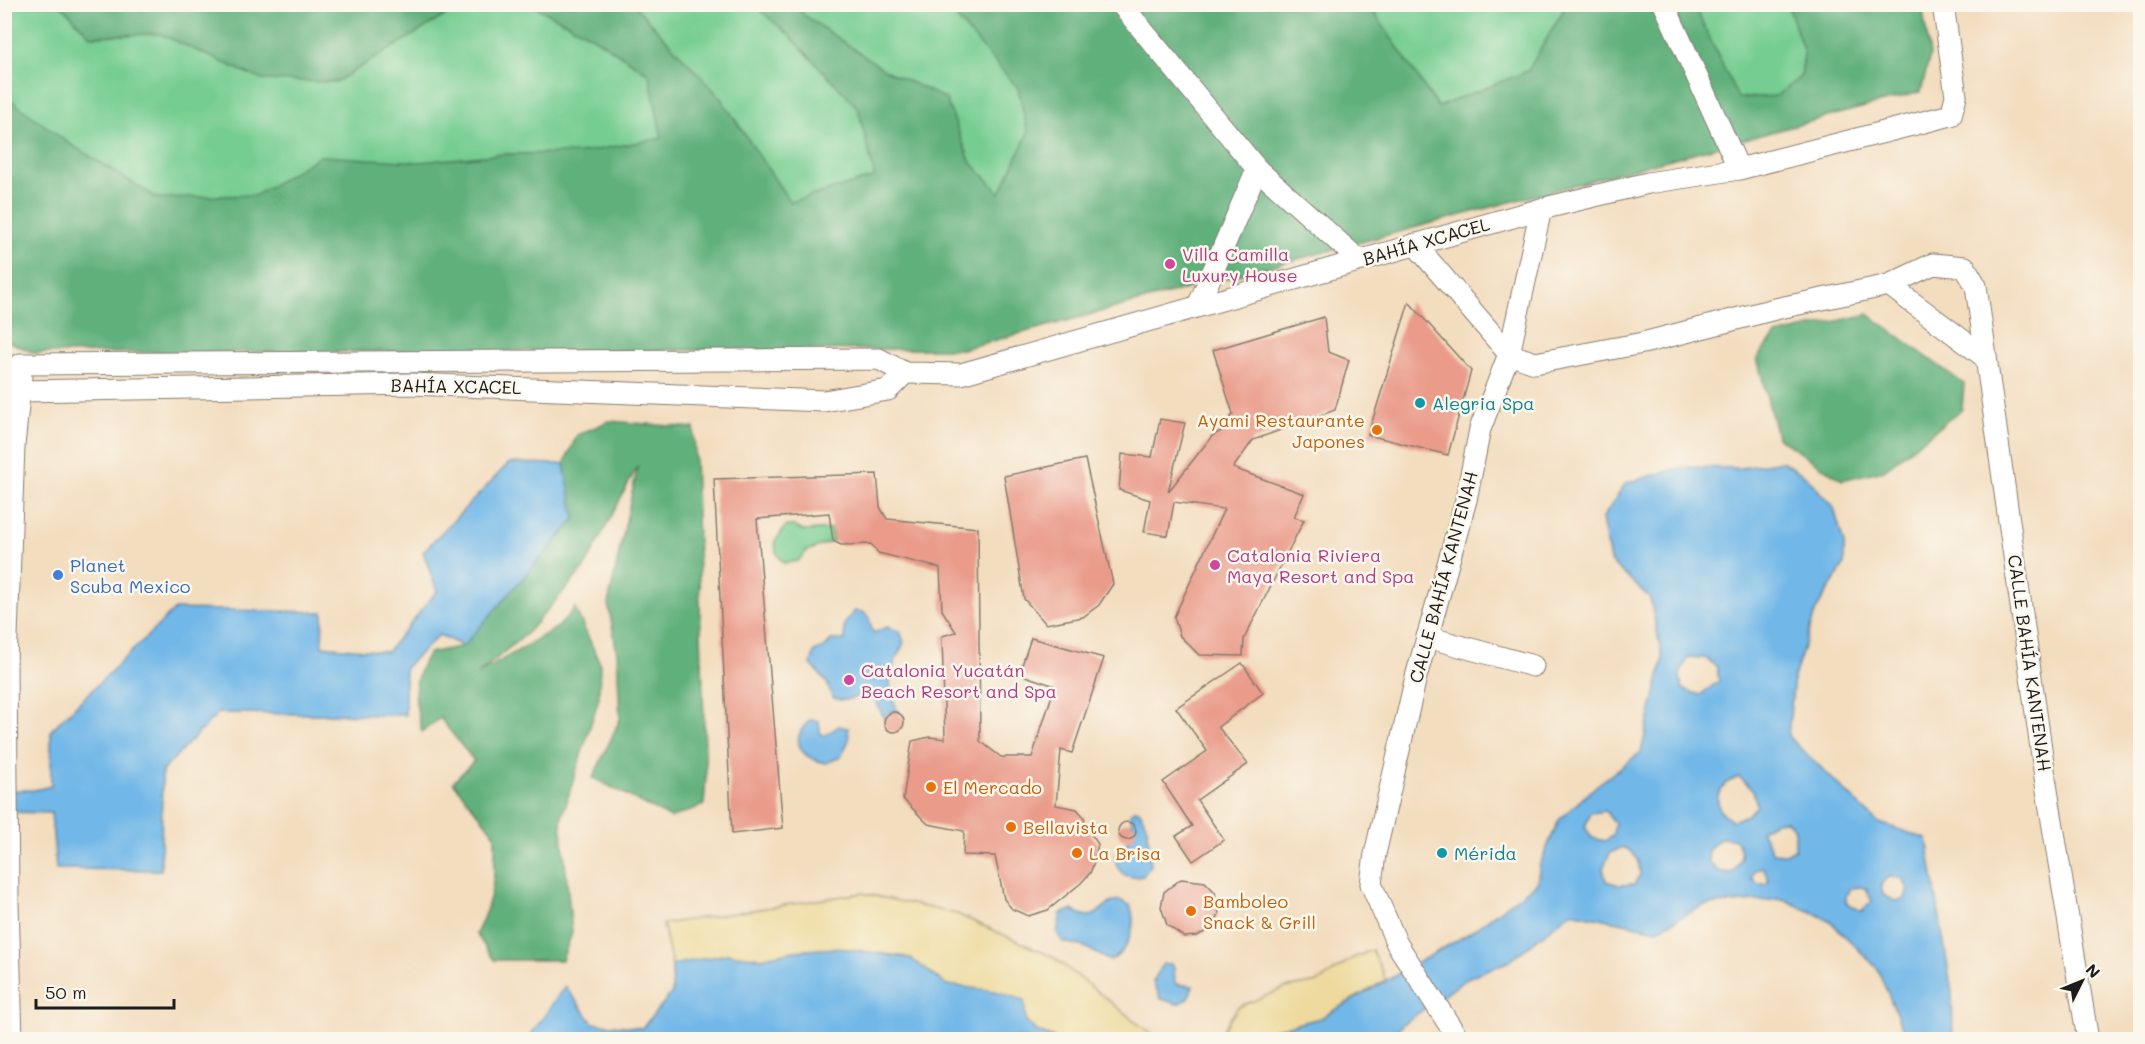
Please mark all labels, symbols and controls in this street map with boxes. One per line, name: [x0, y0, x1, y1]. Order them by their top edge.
street label: BAHÍA XCACEL: [1360, 211, 1493, 271]
place label: Villa Camilla Luxury House: [1182, 242, 1298, 287]
marker: Villa Camilla Luxury House: [1163, 257, 1177, 271]
street label: BAHÍA XCACEL: [390, 373, 522, 399]
place label: Alegria Spa: [1432, 391, 1535, 415]
marker: Alegria Spa: [1413, 396, 1427, 410]
place label: Ayami Restaurante Japones: [1197, 408, 1365, 453]
marker: Ayami Restaurante Japones: [1370, 423, 1384, 437]
street label: CALLE BAHÍA KANTENAH: [1403, 468, 1483, 686]
place label: Catalonia Riviera Maya Resort and Spa: [1227, 543, 1415, 588]
place label: Planet Scuba Mexico: [70, 553, 191, 598]
street label: CALLE BAHÍA KANTENAH: [2003, 553, 2057, 773]
marker: Catalonia Riviera Maya Resort and Spa: [1208, 558, 1222, 572]
marker: Planet Scuba Mexico: [51, 568, 65, 582]
place label: Catalonia Yucatán Beach Resort and Spa: [861, 658, 1057, 703]
marker: Catalonia Yucatán Beach Resort and Spa: [842, 673, 856, 687]
place label: El Mercado: [943, 775, 1042, 799]
marker: El Mercado: [924, 780, 938, 794]
place label: Bellavista: [1023, 815, 1108, 839]
marker: Bellavista: [1004, 820, 1018, 834]
place label: La Brisa: [1089, 841, 1161, 865]
place label: Mérida: [1454, 841, 1517, 865]
marker: La Brisa: [1070, 846, 1084, 860]
marker: Mérida: [1435, 846, 1449, 860]
place label: Bamboleo Snack & Grill: [1203, 889, 1316, 934]
marker: Bamboleo Snack & Grill: [1184, 904, 1198, 918]
north arrow: [2052, 951, 2112, 1011]
text: N: [2082, 959, 2105, 982]
scale bar: [36, 972, 174, 1010]
text: 50 m: [45, 980, 87, 1004]

